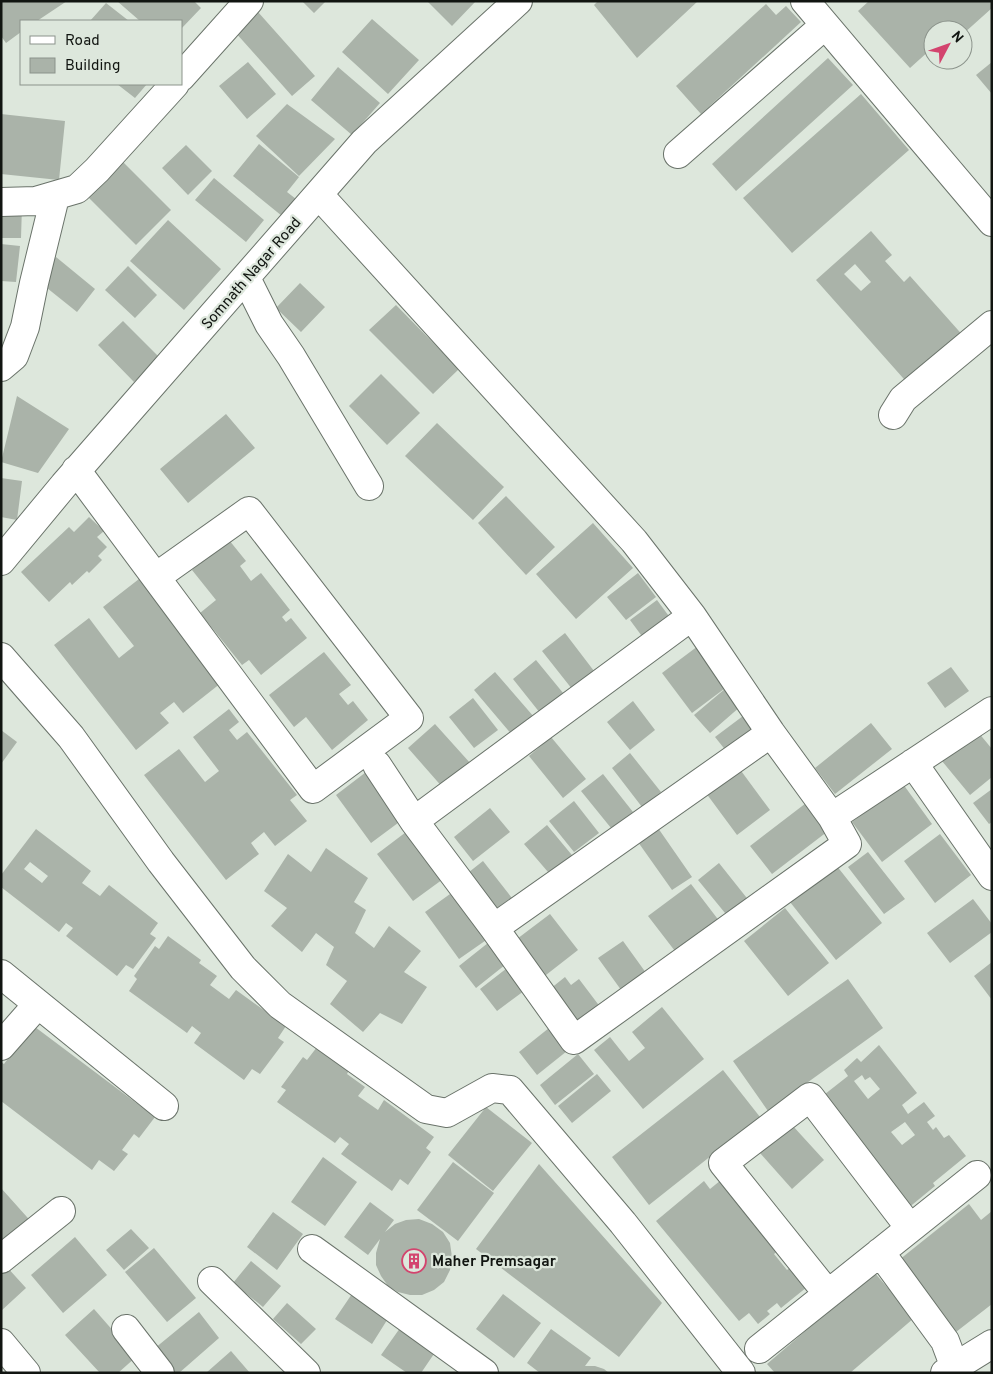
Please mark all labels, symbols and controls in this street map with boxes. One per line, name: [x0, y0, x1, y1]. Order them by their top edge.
legend: [20, 20, 182, 85]
north arrow: [923, 20, 973, 70]
text: N: [947, 28, 966, 47]
text: Road: [65, 32, 100, 51]
text: Building: [65, 57, 120, 76]
street label: Somnath Nagar Road: [198, 214, 306, 334]
building icon: Maher Premsagar: [401, 1248, 427, 1274]
place label: Maher Premsagar: [432, 1253, 557, 1272]

